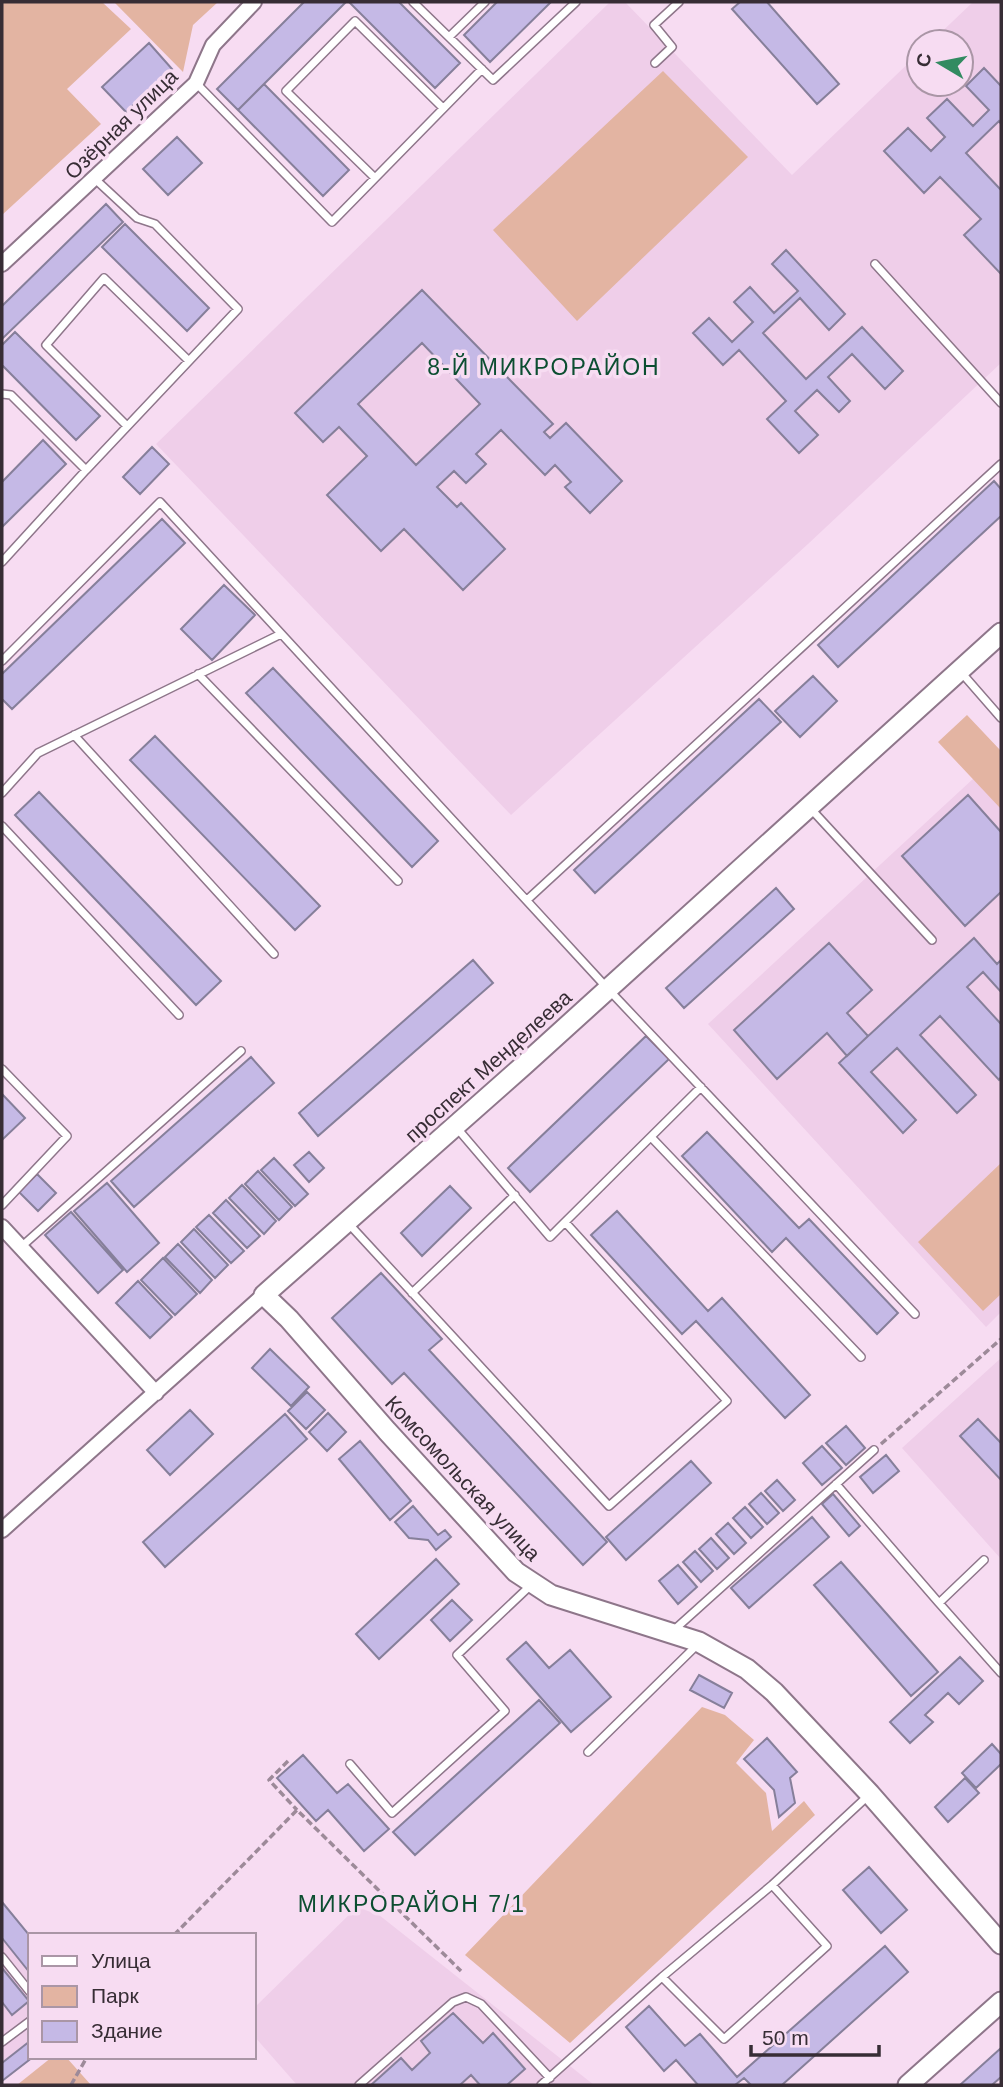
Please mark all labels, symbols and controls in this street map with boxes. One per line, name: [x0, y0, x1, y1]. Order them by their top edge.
north arrow: [905, 28, 975, 98]
text: С: [912, 51, 935, 69]
street label: Озёрная улица: [60, 64, 182, 184]
district label: 8-Й МИКРОРАЙОН: [427, 353, 661, 380]
street label: проспект Менделеева: [400, 985, 576, 1147]
street label: Комсомольская улица: [381, 1391, 545, 1565]
district label: МИКРОРАЙОН 7/1: [298, 1890, 526, 1917]
legend: [28, 1933, 256, 2059]
text: Улица: [91, 1949, 151, 1972]
text: Парк: [91, 1984, 139, 2007]
scale bar: [751, 2014, 879, 2058]
text: Здание: [91, 2019, 163, 2042]
text: 50 m: [762, 2026, 809, 2049]

